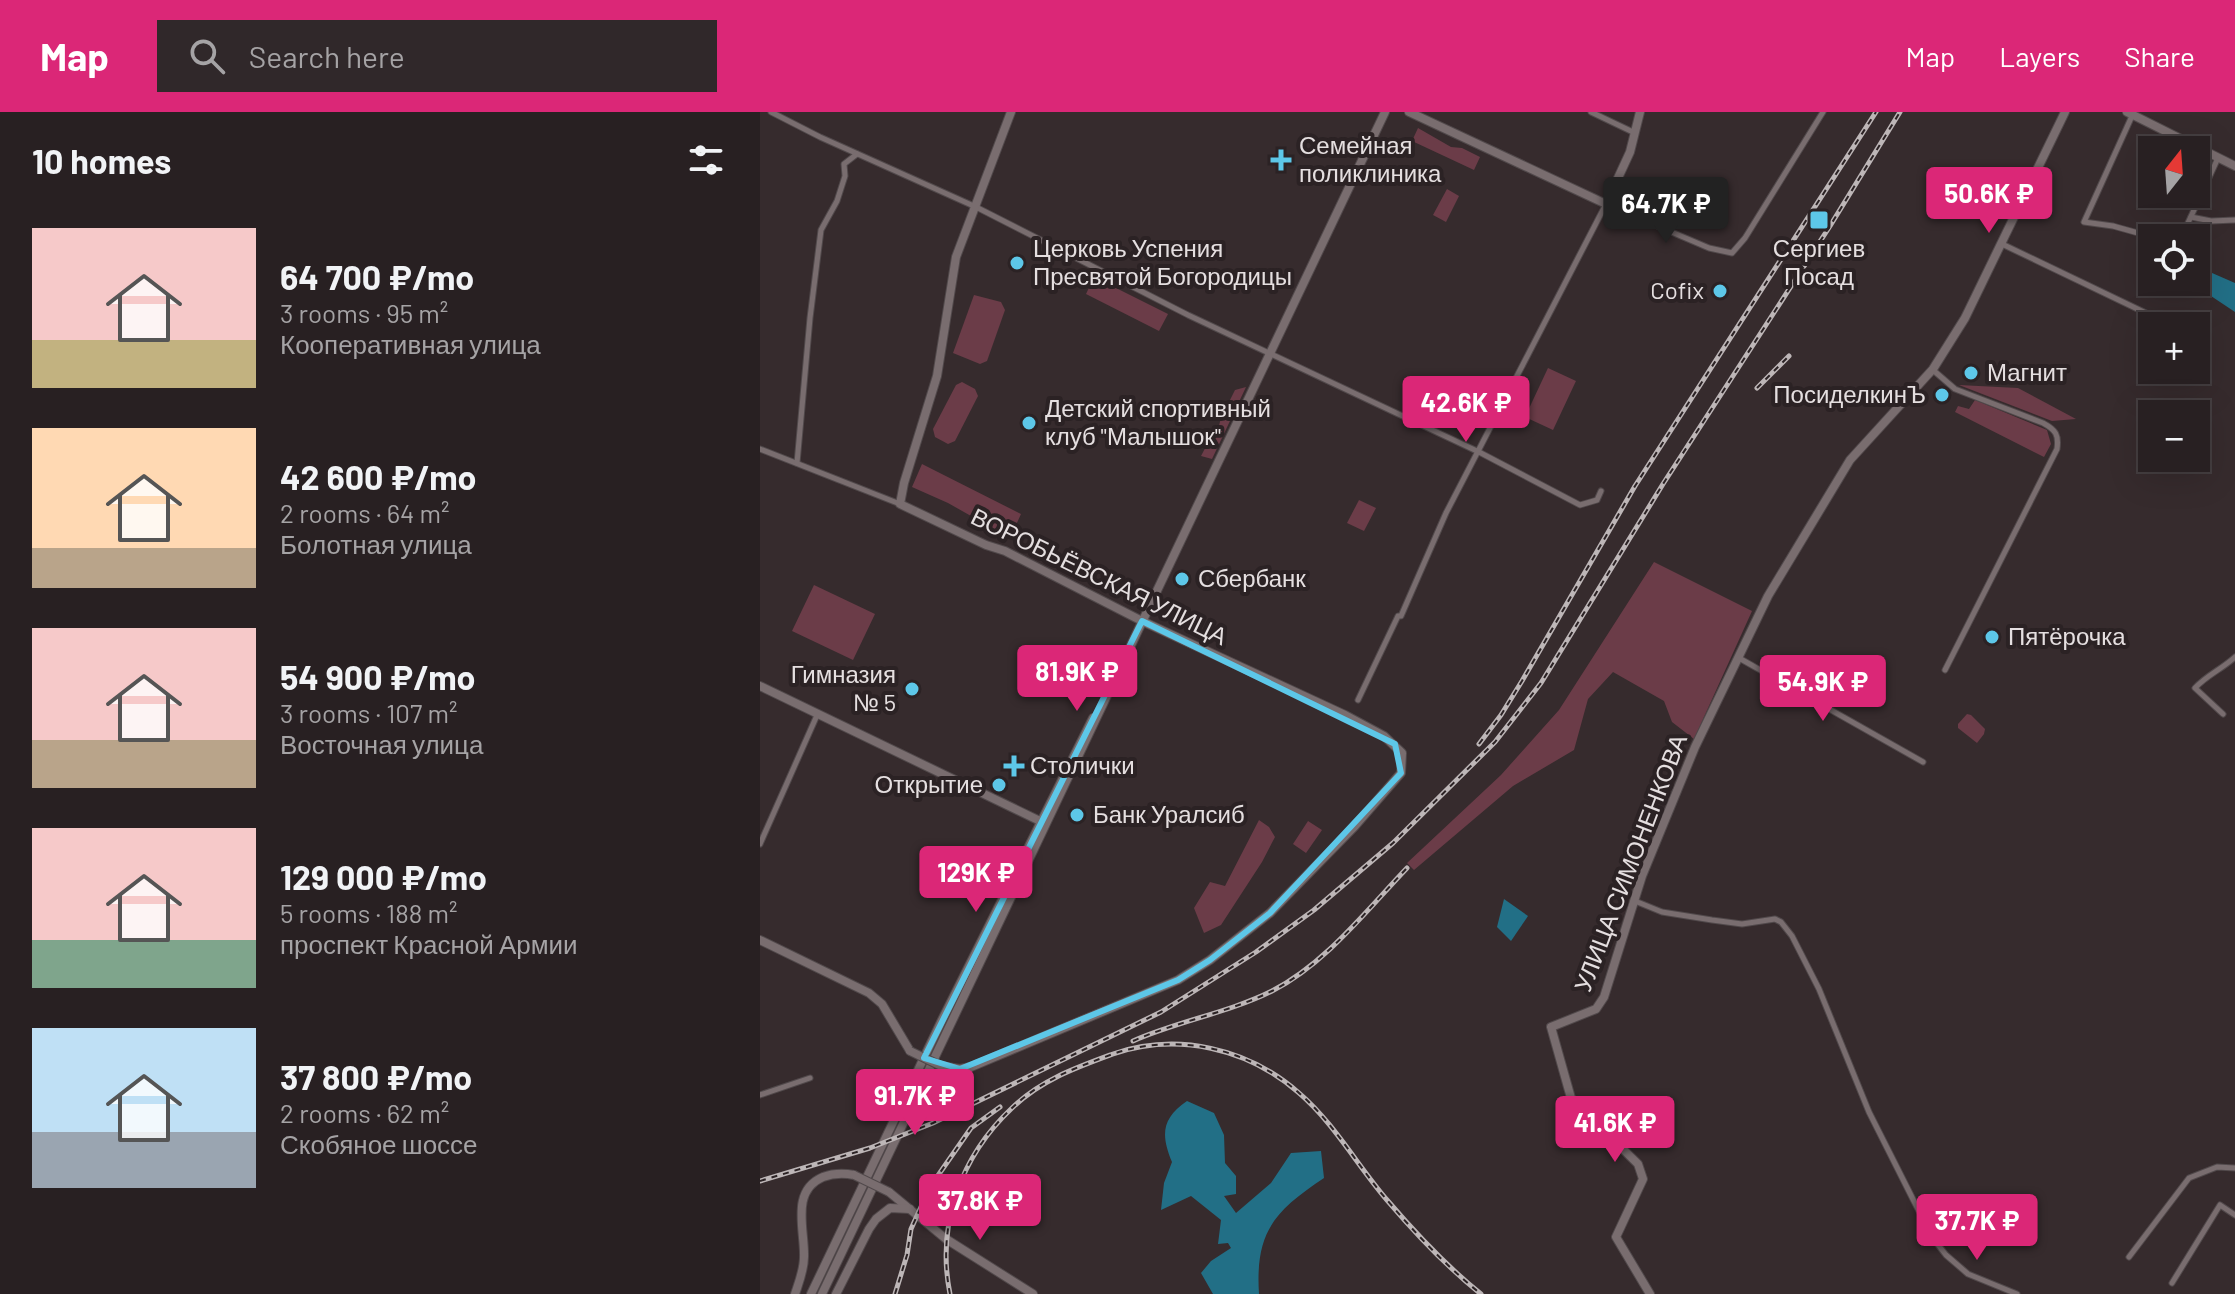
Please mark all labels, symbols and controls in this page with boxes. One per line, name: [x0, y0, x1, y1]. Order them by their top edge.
search box: [157, 20, 717, 92]
text: Map: [40, 33, 109, 79]
icon: search: [185, 34, 229, 78]
text: Search here: [249, 38, 405, 74]
text: Map: [1905, 39, 1955, 73]
text: Layers: [1999, 39, 2080, 73]
text: Share: [2124, 39, 2195, 73]
place label: Семейная поликлиника: [1299, 130, 1442, 187]
north arrow: [2138, 136, 2210, 208]
map controls: [2138, 136, 2210, 472]
icon: filters: [684, 138, 728, 182]
text: 10 homes: [32, 140, 171, 181]
marker: Семейная поликлиника: [1270, 149, 1292, 171]
pin: 50.6K ₽: [1915, 167, 2063, 235]
pin: 64.7K ₽: [1592, 177, 1740, 245]
text: 50.6K ₽: [1944, 177, 2034, 208]
text: 64.7K ₽: [1621, 187, 1711, 218]
marker: Сергиев Посад: [1808, 209, 1830, 231]
button: locate: [2138, 224, 2210, 296]
place label: Церковь Успения Пресвятой Богородицы: [1033, 233, 1292, 290]
place label: Сергиев Посад: [1773, 233, 1865, 290]
marker: Церковь Успения Пресвятой Богородицы: [1008, 254, 1026, 272]
text: 64 700 ₽/mo: [280, 256, 474, 297]
icon: home: [96, 260, 192, 356]
place label: Cofix: [1650, 275, 1704, 304]
marker: Cofix: [1711, 282, 1729, 300]
text: 3 rooms · 95 m²: [280, 297, 448, 328]
button: +: [2138, 312, 2210, 384]
text: Кооперативная улица: [280, 328, 541, 359]
place label: Магнит: [1987, 357, 2067, 386]
marker: Магнит: [1962, 364, 1980, 382]
pin: 42.6K ₽: [1392, 376, 1540, 444]
place label: ПосиделкинЪ: [1773, 379, 1926, 408]
text: 42.6K ₽: [1421, 386, 1511, 417]
marker: ПосиделкинЪ: [1933, 386, 1951, 404]
place label: Детский спортивный клуб "Малышок": [1045, 393, 1271, 450]
button: −: [2138, 400, 2210, 472]
marker: Детский спортивный клуб "Малышок": [1020, 414, 1038, 432]
text: 42 600 ₽/mo: [280, 456, 476, 497]
icon: home: [96, 460, 192, 556]
text: 2 rooms · 64 m²: [280, 497, 450, 528]
street label: ВОРОБЬЁВСКАЯ УЛИЦА: [967, 501, 1232, 650]
text: Болотная улица: [280, 528, 472, 559]
place label: Сбербанк: [1198, 563, 1306, 592]
marker: Сбербанк: [1173, 570, 1191, 588]
place label: Пятёрочка: [2008, 621, 2126, 650]
marker: Пятёрочка: [1983, 628, 2001, 646]
pin: 81.9K ₽: [1003, 645, 1151, 713]
text: 81.9K ₽: [1035, 655, 1119, 686]
pin: 54.9K ₽: [1749, 655, 1897, 723]
text: 54 900 ₽/mo: [280, 656, 475, 697]
place label: Гимназия № 5: [791, 659, 896, 716]
icon: home: [96, 660, 192, 756]
text: 54.9K ₽: [1778, 665, 1868, 696]
marker: Гимназия № 5: [903, 680, 921, 698]
text: 3 rooms · 107 m²: [280, 697, 457, 728]
text: Восточная улица: [280, 728, 483, 759]
street label: УЛИЦА СИМОНЕНКОВА: [1567, 730, 1692, 995]
place label: Столички: [1030, 750, 1135, 779]
marker: Столички: [1005, 757, 1023, 775]
place label: Открытие: [874, 769, 983, 798]
marker: Открытие: [990, 776, 1008, 794]
place label: Банк Уралсиб: [1093, 799, 1245, 828]
marker: Банк Уралсиб: [1068, 806, 1086, 824]
pin: 129K ₽: [911, 846, 1041, 914]
text: 129 000 ₽/mo: [280, 856, 487, 897]
text: 129K ₽: [937, 856, 1015, 887]
icon: home: [96, 860, 192, 956]
text: 5 rooms · 188 m²: [280, 897, 457, 928]
text: проспект Красной Армии: [280, 928, 578, 959]
text: 37 800 ₽/mo: [280, 1056, 472, 1097]
icon: home: [96, 1060, 192, 1156]
pin: 91.7K ₽: [841, 1069, 989, 1137]
text: 91.7K ₽: [874, 1079, 956, 1110]
pin: 41.6K ₽: [1541, 1096, 1689, 1164]
text: 2 rooms · 62 m²: [280, 1097, 449, 1128]
text: 41.6K ₽: [1573, 1106, 1657, 1137]
text: Скобяное шоссе: [280, 1128, 478, 1159]
pin: 37.8K ₽: [906, 1174, 1054, 1242]
text: 37.8K ₽: [937, 1184, 1023, 1215]
pin: 37.7K ₽: [1903, 1194, 2051, 1262]
text: 37.7K ₽: [1935, 1204, 2019, 1235]

